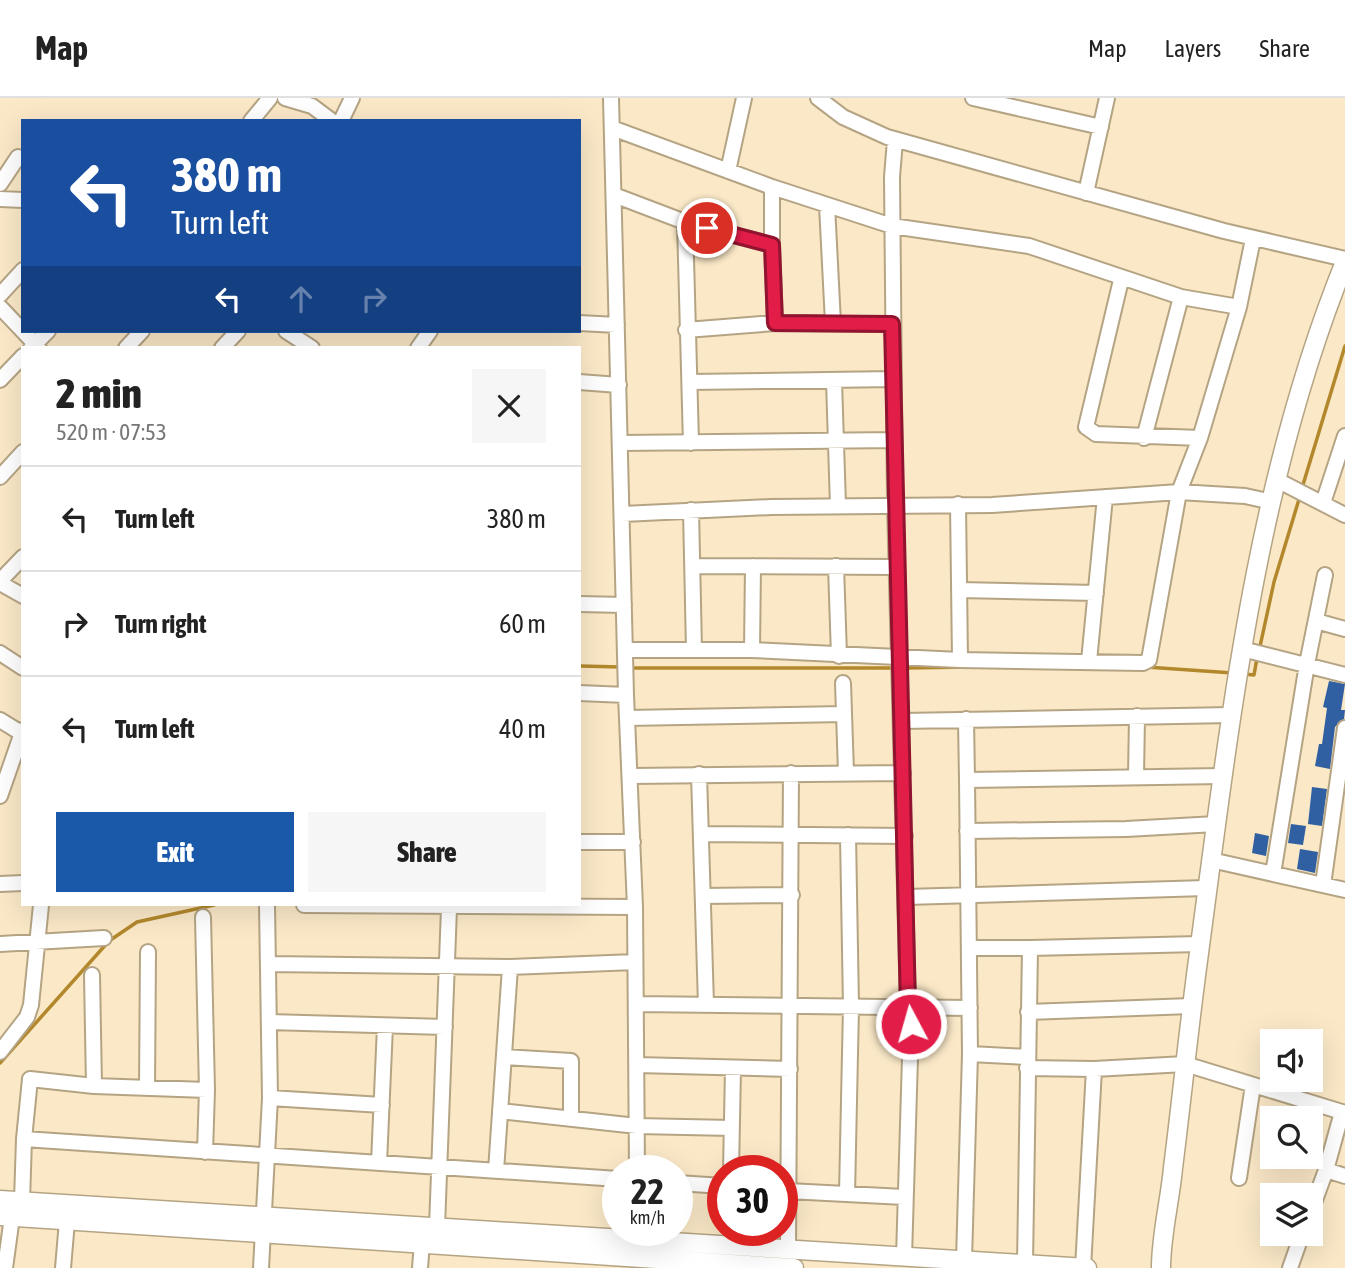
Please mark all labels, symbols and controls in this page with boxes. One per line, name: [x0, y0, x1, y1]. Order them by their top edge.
text: Map: [35, 29, 88, 67]
text: Map: [1088, 35, 1127, 62]
text: Layers: [1165, 35, 1221, 62]
text: Share: [1259, 35, 1310, 62]
text: 380 m: [171, 146, 282, 202]
icon: left: [56, 147, 147, 238]
pin: [677, 198, 737, 258]
text: Turn left: [171, 204, 269, 241]
icon: arrive: [688, 209, 726, 247]
icon: left: [209, 280, 247, 318]
icon: ahead: [282, 280, 320, 318]
icon: right: [355, 280, 393, 318]
text: 2 min: [56, 369, 142, 417]
button: close: [472, 369, 546, 443]
text: 520 m · 07:53: [56, 419, 167, 445]
icon: left: [56, 500, 94, 538]
text: Turn left: [115, 504, 195, 534]
text: 380 m: [487, 504, 546, 534]
icon: right: [56, 605, 94, 643]
text: Turn right: [115, 609, 206, 639]
text: 60 m: [499, 609, 546, 639]
icon: left: [56, 710, 94, 748]
text: Turn left: [115, 714, 195, 744]
text: 40 m: [499, 714, 546, 744]
button: Exit: [56, 812, 294, 892]
button: Share: [308, 812, 546, 892]
position arrow: [874, 987, 948, 1061]
map controls: [1260, 1029, 1323, 1246]
button: sound: [1260, 1029, 1323, 1092]
button: search: [1260, 1106, 1323, 1169]
speed limit sign: 30: [707, 1155, 798, 1246]
text: 22: [631, 1171, 664, 1211]
button: layers: [1260, 1183, 1323, 1246]
text: km/h: [630, 1207, 665, 1228]

